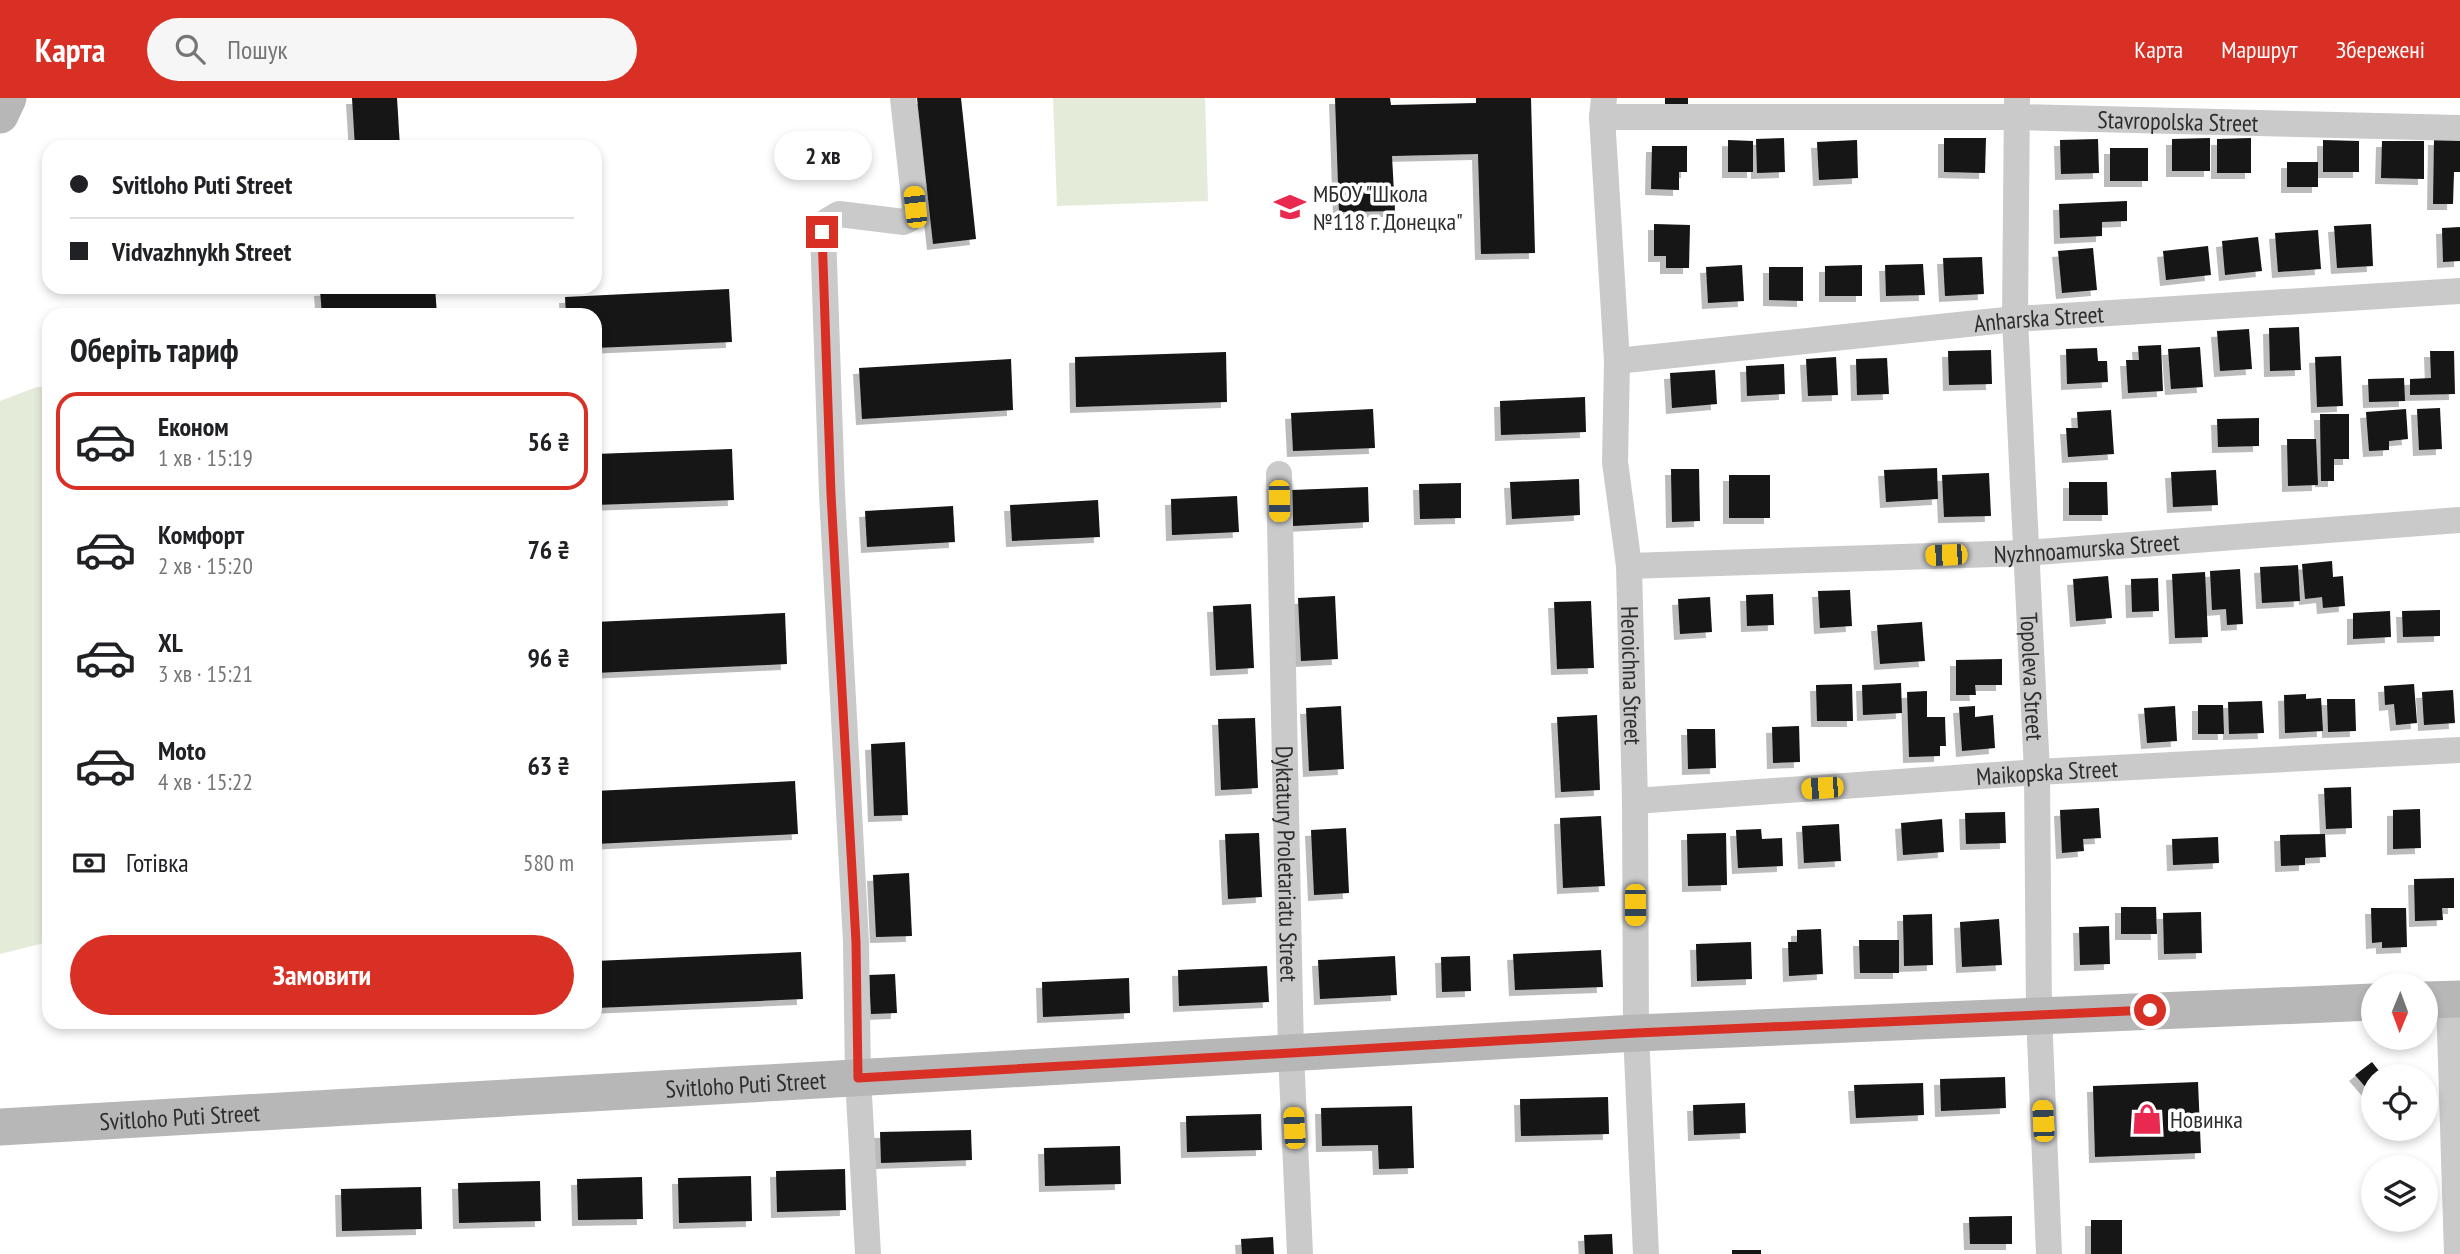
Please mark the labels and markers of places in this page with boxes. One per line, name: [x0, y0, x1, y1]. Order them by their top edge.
place label: МБОУ "Школа №118 г. Донецка": [1313, 178, 1463, 237]
school or university icon: МБОУ "Школа №118 г. Донецка": [1273, 190, 1307, 224]
shop icon: Новинка: [2130, 1102, 2164, 1136]
place label: Новинка: [2170, 1104, 2243, 1135]

